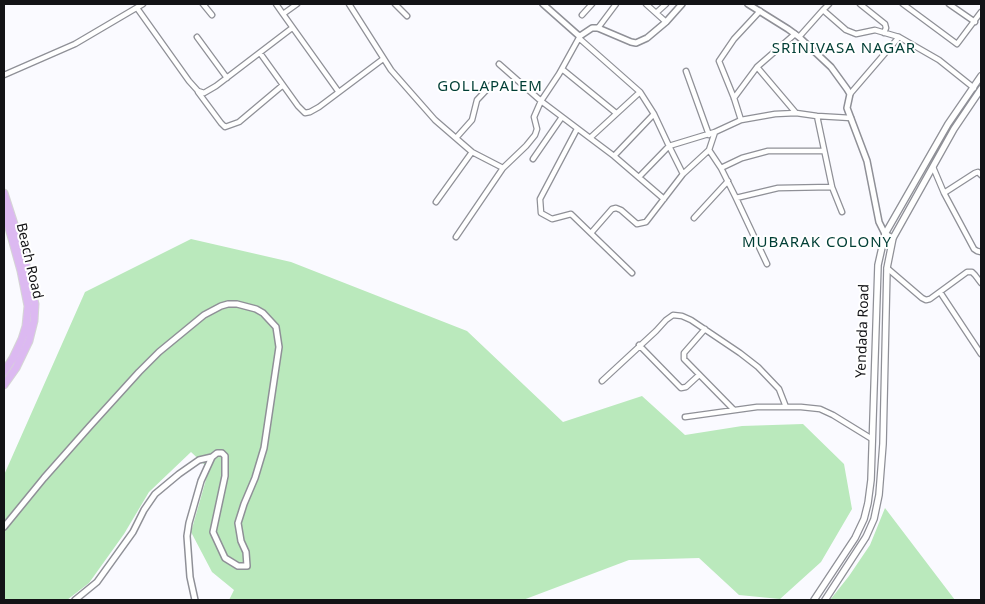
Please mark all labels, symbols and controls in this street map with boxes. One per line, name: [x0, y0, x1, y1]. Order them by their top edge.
district label: SRINIVASA NAGAR: [770, 40, 918, 58]
district label: GOLLAPALEM: [436, 78, 544, 96]
street label: Beach Road: [12, 221, 46, 301]
district label: MUBARAK COLONY: [740, 234, 894, 252]
street label: Yendada Road: [853, 284, 873, 378]

